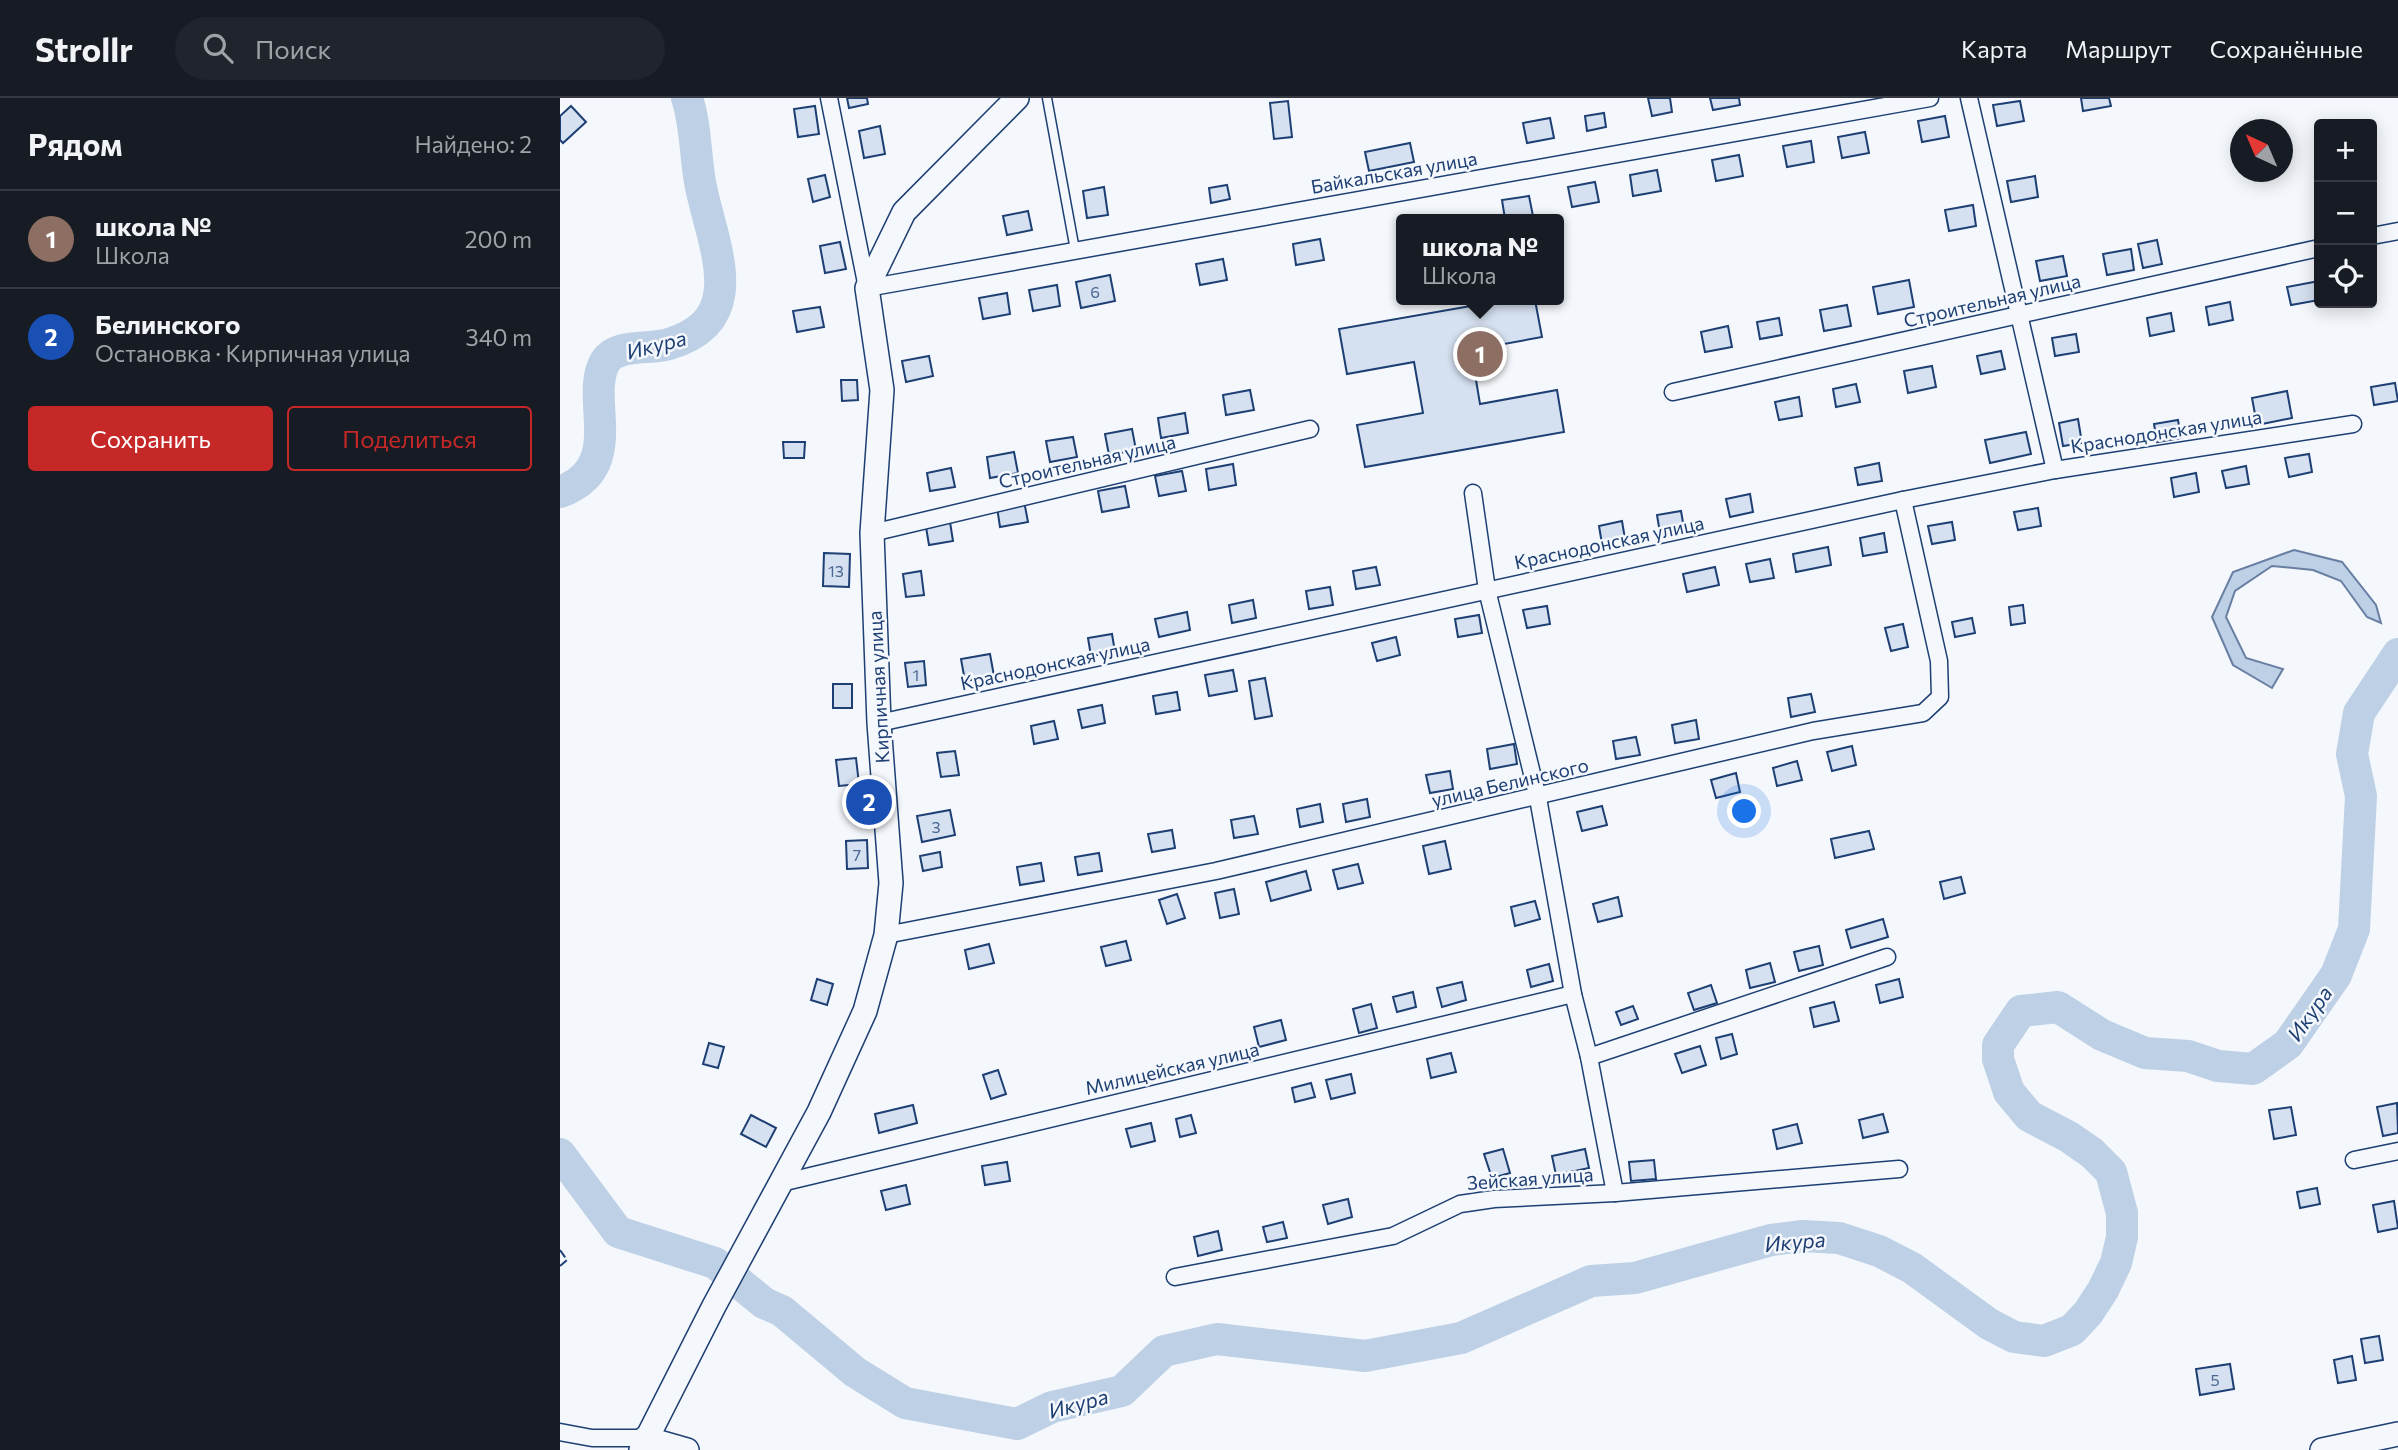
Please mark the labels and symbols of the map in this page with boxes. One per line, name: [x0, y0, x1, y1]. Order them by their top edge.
north arrow: [2230, 119, 2293, 182]
street label: Байкальская улица: [1309, 146, 1479, 198]
street label: Строительная улица: [1901, 268, 2083, 332]
house number: 6: [1090, 282, 1100, 301]
water label: Икура: [623, 324, 689, 364]
pin: 1: [1457, 328, 1503, 380]
street label: Краснодонская улица: [2069, 405, 2263, 457]
street label: Строительная улица: [996, 429, 1178, 493]
street label: Краснодонская улица: [1512, 511, 1706, 573]
house number: 13: [828, 561, 844, 580]
street label: Кирпичная улица: [863, 610, 893, 764]
street label: Краснодонская улица: [958, 632, 1152, 694]
house number: 1: [913, 665, 919, 684]
street label: улица Белинского: [1429, 753, 1591, 811]
pin: 2: [846, 776, 892, 828]
your location: [1727, 794, 1761, 828]
house number: 3: [931, 817, 941, 836]
house number: 7: [853, 845, 861, 864]
water label: Икура: [2281, 981, 2337, 1045]
street label: Милицейская улица: [1083, 1037, 1261, 1099]
street label: Зейская улица: [1466, 1162, 1594, 1194]
water label: Икура: [1763, 1226, 1827, 1256]
house number: 5: [2210, 1370, 2220, 1389]
water label: Икура: [1045, 1383, 1111, 1423]

